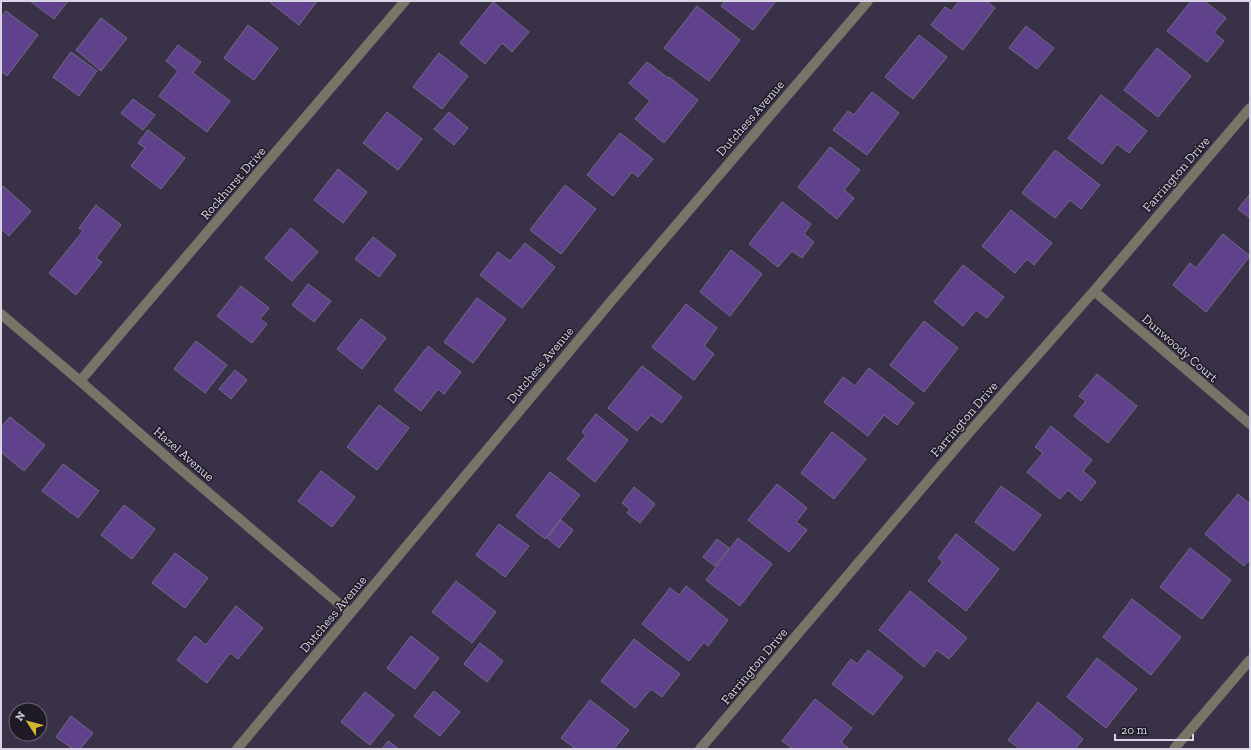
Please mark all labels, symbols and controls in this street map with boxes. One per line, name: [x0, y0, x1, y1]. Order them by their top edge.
street label: Dutchess Avenue: [713, 77, 787, 159]
street label: Farrington Drive: [1139, 133, 1213, 215]
street label: Rockhurst Drive: [197, 144, 269, 222]
street label: Dunwoody Court: [1139, 311, 1221, 385]
street label: Dutchess Avenue: [503, 323, 577, 407]
street label: Farrington Drive: [927, 378, 1001, 460]
street label: Hazel Avenue: [151, 424, 217, 484]
street label: Dutchess Avenue: [296, 572, 370, 656]
street label: Farrington Drive: [718, 625, 790, 707]
north arrow: [8, 702, 48, 742]
text: N: [13, 709, 28, 724]
scale bar: [1115, 716, 1193, 742]
text: 20 m: [1121, 723, 1148, 737]

